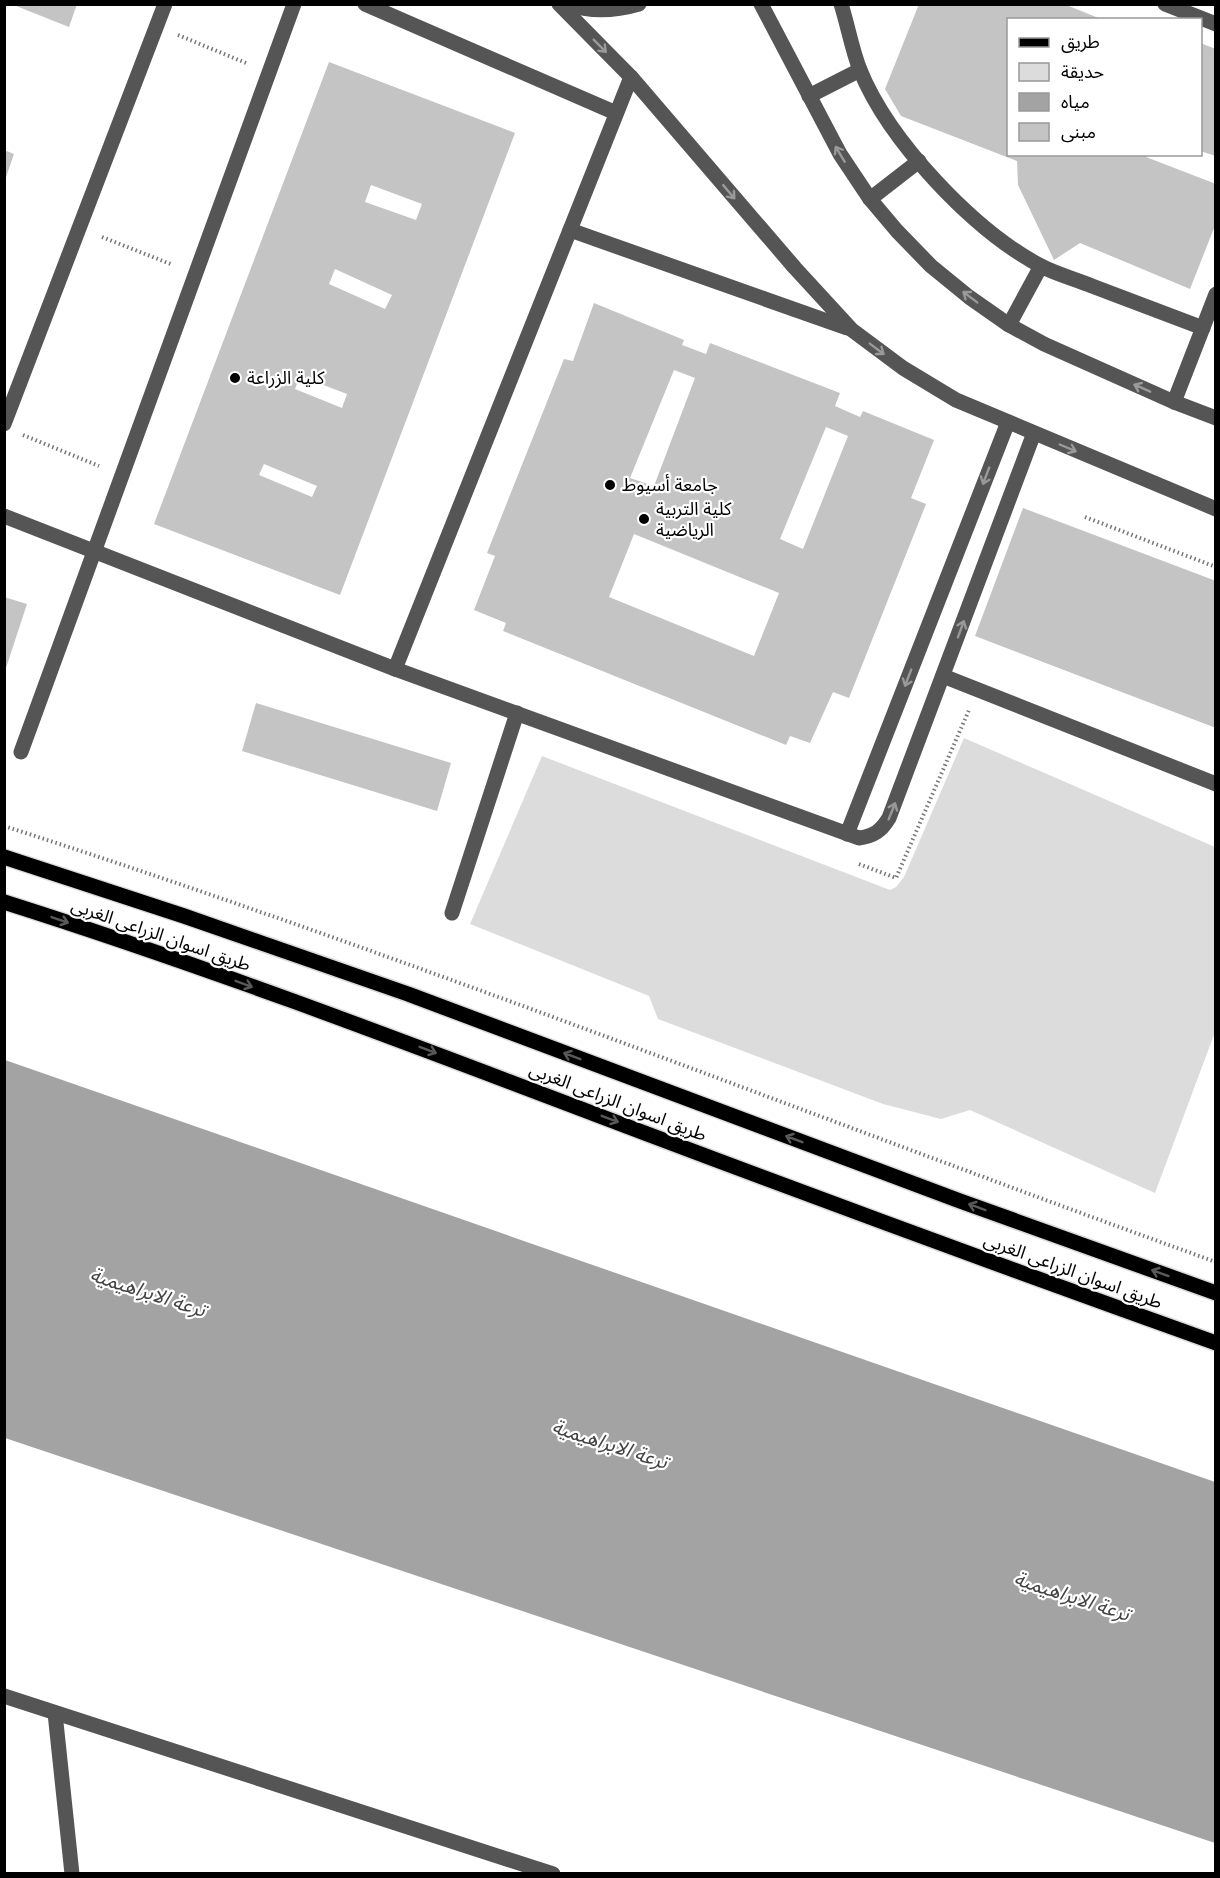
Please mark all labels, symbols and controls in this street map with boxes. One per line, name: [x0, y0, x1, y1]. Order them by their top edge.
legend: [1007, 18, 1202, 156]
text: طريق: [1061, 31, 1100, 53]
one-way arrow: [593, 39, 608, 53]
text: حديقة: [1061, 61, 1104, 83]
text: مياه: [1061, 91, 1090, 113]
text: مبنى: [1061, 121, 1096, 143]
one-way arrow: [834, 146, 846, 163]
one-way arrow: [723, 184, 736, 200]
one-way arrow: [962, 291, 978, 304]
one-way arrow: [869, 342, 885, 355]
place label: كلية الزراعة: [247, 367, 325, 389]
marker: كلية الزراعة: [228, 371, 242, 385]
one-way arrow: [1133, 381, 1151, 392]
one-way arrow: [1058, 443, 1077, 454]
one-way arrow: [980, 467, 991, 485]
place label: جامعة أسيوط: [622, 474, 718, 496]
marker: جامعة أسيوط: [603, 478, 617, 492]
place label: كلية التربية الرياضية: [656, 498, 732, 541]
marker: كلية التربية الرياضية: [637, 512, 651, 526]
one-way arrow: [956, 620, 967, 639]
one-way arrow: [902, 668, 913, 686]
one-way arrow: [887, 803, 898, 821]
street label: طريق اسوان الزراعى الغربى: [68, 894, 254, 976]
one-way arrow: [50, 916, 69, 927]
one-way arrow: [234, 979, 253, 990]
one-way arrow: [418, 1046, 436, 1057]
one-way arrow: [564, 1049, 582, 1060]
street label: طريق اسوان الزراعى الغربى: [526, 1058, 710, 1146]
one-way arrow: [600, 1115, 619, 1126]
one-way arrow: [785, 1133, 804, 1144]
one-way arrow: [968, 1201, 987, 1212]
street label: طريق اسوان الزراعى الغربى: [981, 1228, 1165, 1314]
water label: ترعة الابراهيمية: [87, 1263, 211, 1324]
one-way arrow: [1152, 1267, 1170, 1278]
water label: ترعة الابراهيمية: [549, 1415, 673, 1476]
water label: ترعة الابراهيمية: [1011, 1567, 1135, 1628]

